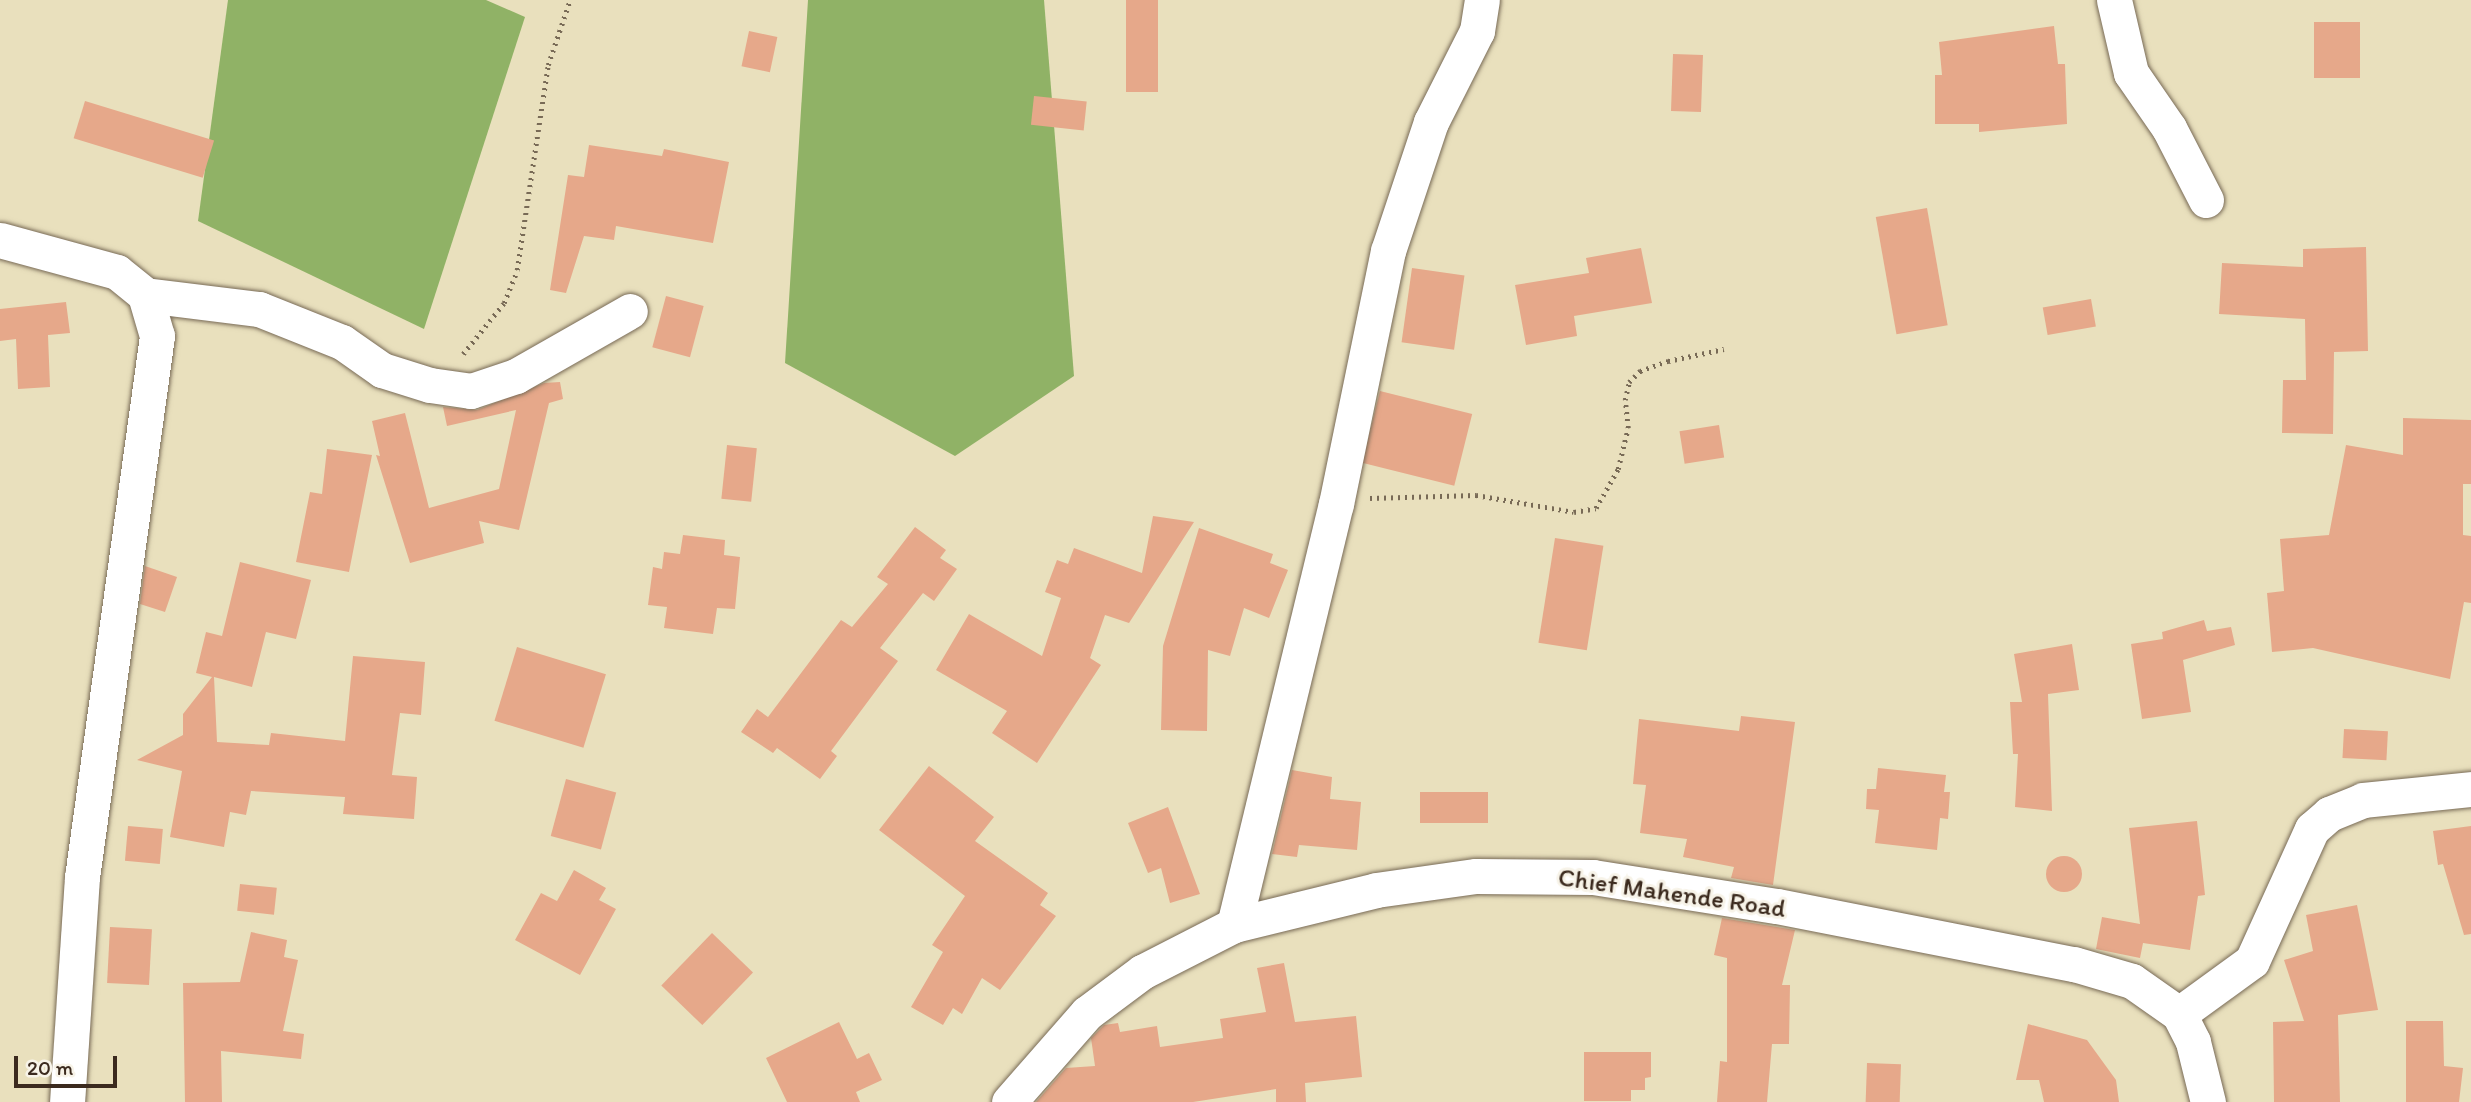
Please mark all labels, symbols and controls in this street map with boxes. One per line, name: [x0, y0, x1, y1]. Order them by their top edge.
street label: Chief Mahende Road: [1557, 862, 1787, 924]
scale bar: [18, 1042, 121, 1086]
text: 20 m: [27, 1055, 73, 1080]

